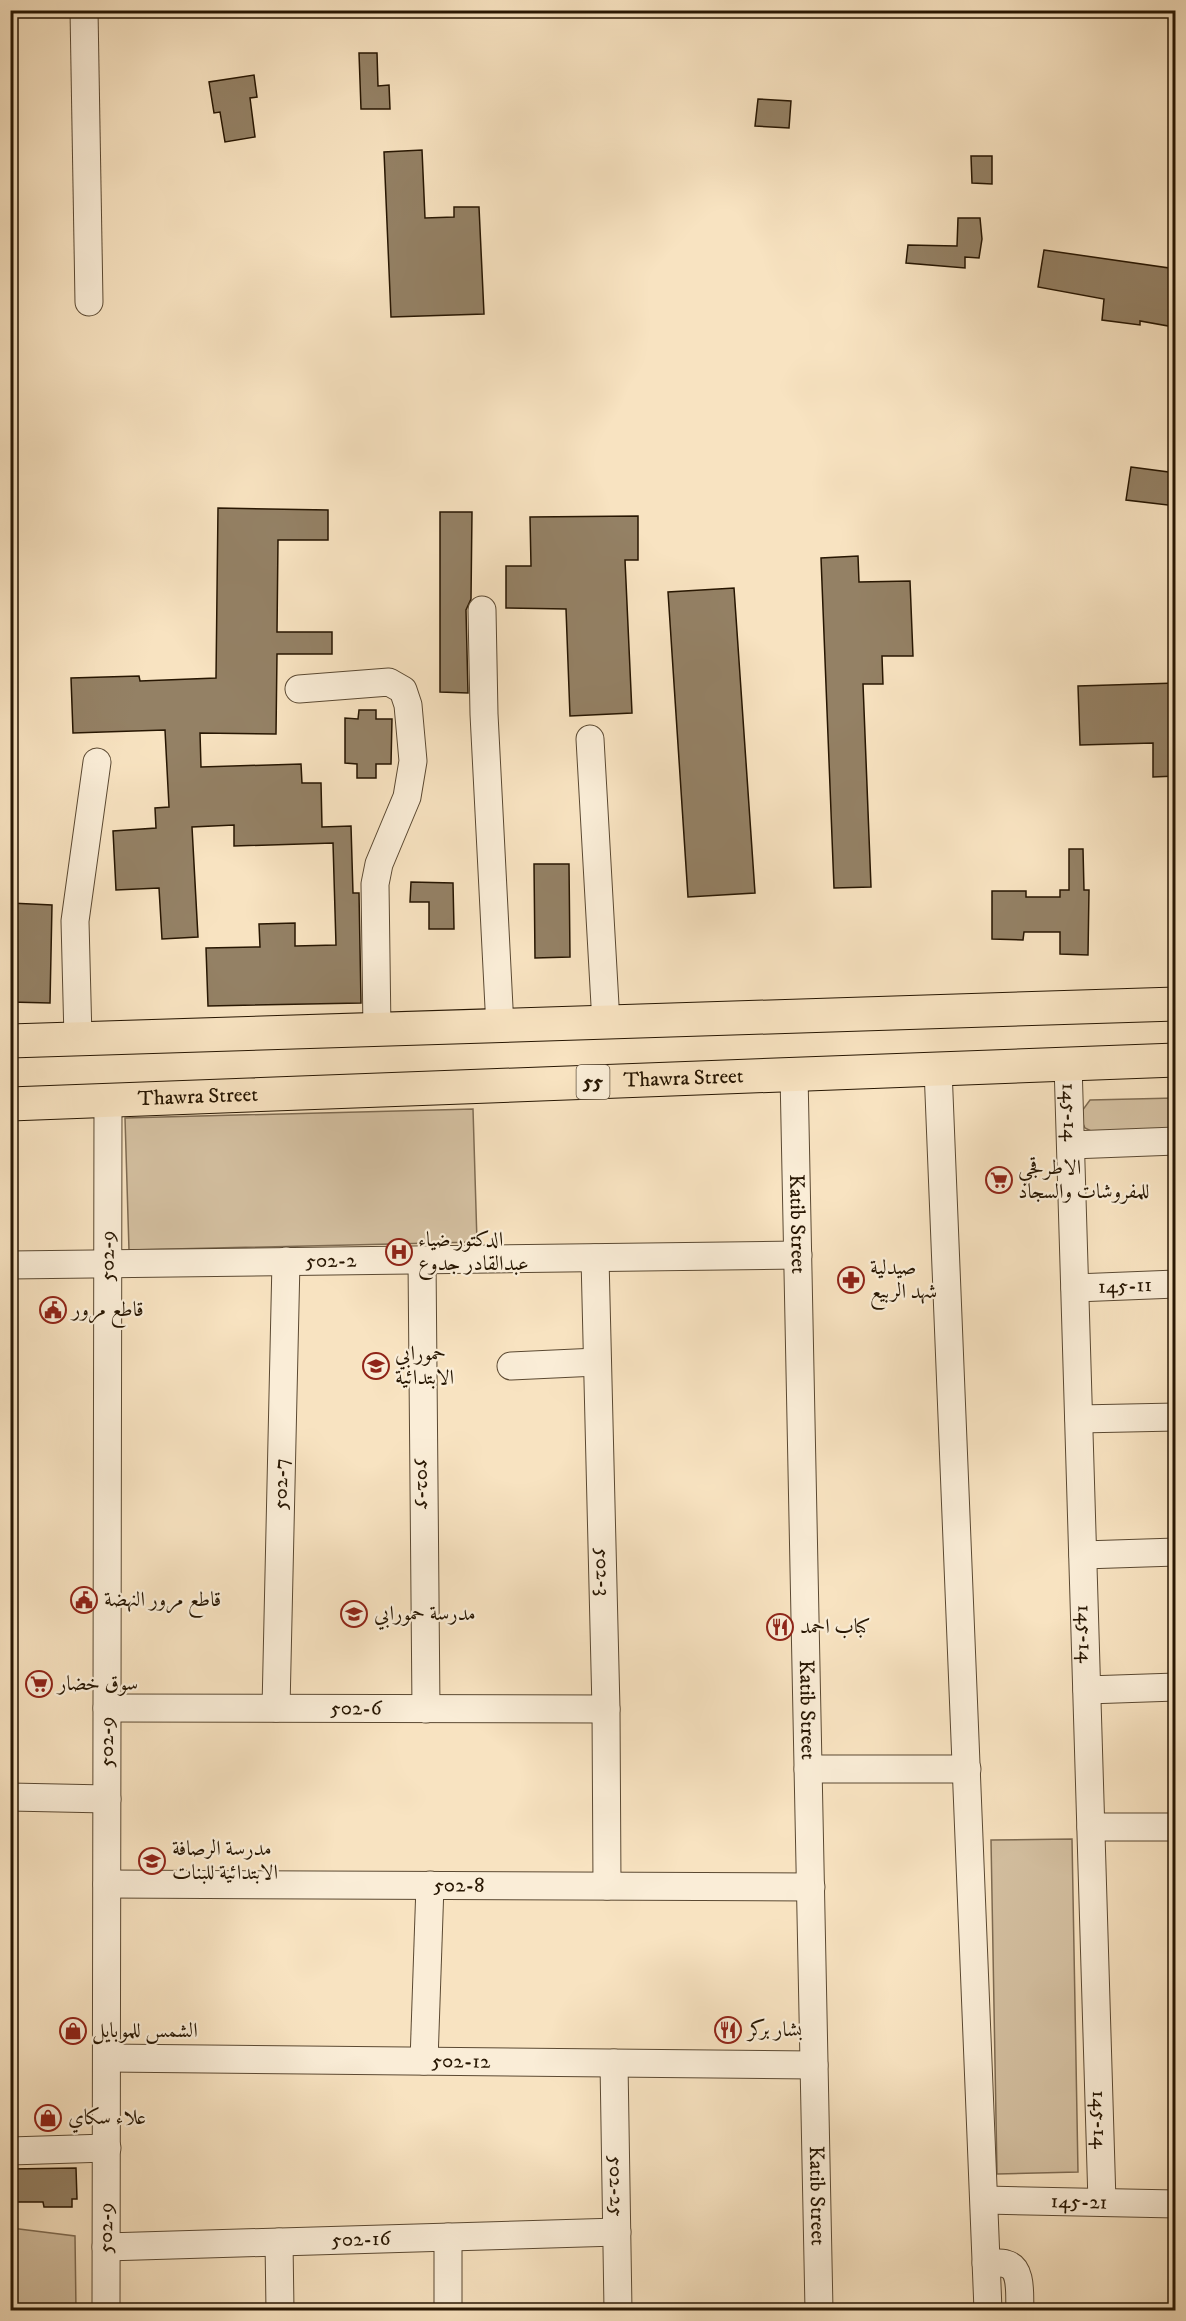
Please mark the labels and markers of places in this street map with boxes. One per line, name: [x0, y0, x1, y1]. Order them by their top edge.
place label: الاطرقجي للمفروشات والسجاد: [1018, 1155, 1150, 1205]
supermarket icon: الاطرقجي للمفروشات والسجاد: [984, 1165, 1014, 1195]
place label: الدكتور ضياء عبدالقادر جدوع: [418, 1227, 529, 1281]
hospital icon: الدكتور ضياء عبدالقادر جدوع: [384, 1237, 414, 1267]
place label: صيدلية شهد الربيع: [870, 1255, 937, 1310]
pharmacy icon: صيدلية شهد الربيع: [836, 1265, 866, 1295]
public building icon: قاطع مرور: [38, 1295, 68, 1325]
place label: قاطع مرور: [70, 1297, 144, 1328]
place label: حمورابي الابتدائية: [395, 1341, 454, 1391]
school or university icon: حمورابي الابتدائية: [361, 1351, 391, 1381]
public building icon: قاطع مرور النهضة: [69, 1585, 99, 1615]
place label: قاطع مرور النهضة: [104, 1587, 221, 1618]
school or university icon: مدرسة حمورابي: [339, 1599, 369, 1629]
place label: مدرسة حمورابي: [374, 1601, 476, 1630]
restaurant icon: كباب احمد: [765, 1612, 795, 1642]
place label: كباب احمد: [800, 1614, 870, 1640]
supermarket icon: سوق خضار: [24, 1669, 54, 1699]
place label: سوق خضار: [56, 1671, 138, 1697]
place label: مدرسة الرصافة الابتدائية للبنات: [172, 1836, 278, 1886]
school or university icon: مدرسة الرصافة الابتدائية للبنات: [137, 1846, 167, 1876]
restaurant icon: بشار بركر: [713, 2015, 743, 2045]
shop icon: الشمس للموبايل: [58, 2016, 88, 2046]
place label: بشار بركر: [746, 2017, 803, 2043]
place label: الشمس للموبايل: [92, 2018, 198, 2045]
shop icon: علاء سكاي: [33, 2103, 63, 2133]
place label: علاء سكاي: [68, 2105, 146, 2133]

